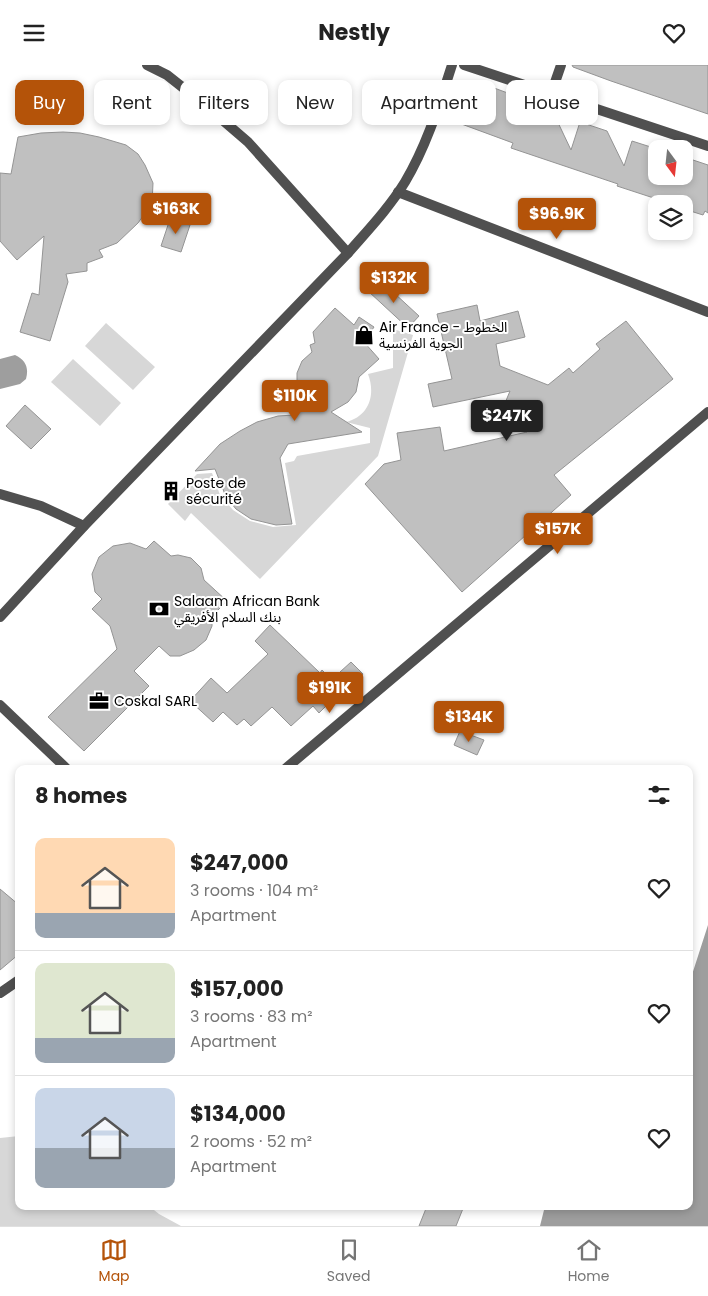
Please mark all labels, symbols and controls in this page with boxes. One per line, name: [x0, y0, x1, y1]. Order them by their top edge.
text: Nestly: [318, 17, 390, 48]
icon: menu: [20, 19, 48, 47]
icon: heart: [660, 19, 688, 47]
chip: Buy: [15, 80, 84, 125]
chip: Rent: [94, 80, 170, 125]
chip: Filters: [180, 80, 268, 125]
chip: New: [278, 80, 352, 125]
chip: Apartment: [362, 80, 496, 125]
chip: House: [506, 80, 598, 125]
north arrow: [648, 140, 692, 185]
map controls: [648, 140, 693, 240]
pin: $163K: [141, 193, 211, 235]
button: layers: [648, 195, 693, 240]
text: $163K: [152, 197, 200, 220]
pin: $96.9K: [516, 197, 598, 240]
text: $96.9K: [529, 202, 585, 225]
pin: $132K: [359, 261, 429, 304]
text: $132K: [371, 266, 417, 289]
place label: Air France - الخطوط الجوية الفرنسية: [379, 317, 507, 353]
shop icon: Air France - الخطوط الجوية الفرنسية: [353, 324, 375, 346]
pin: $110K: [260, 379, 330, 422]
text: $110K: [273, 384, 317, 407]
pin: $247K: [472, 399, 542, 442]
text: $247K: [482, 404, 532, 427]
place label: Poste de sécurité: [186, 473, 246, 509]
building icon: Poste de sécurité: [160, 480, 182, 502]
pin: $157K: [523, 513, 593, 555]
text: $157K: [535, 517, 581, 540]
place label: Salaam African Bank بنك السلام الأفريقي: [174, 591, 321, 628]
bank icon: Salaam African Bank بنك السلام الأفريقي: [148, 598, 170, 620]
pin: $191K: [295, 671, 365, 714]
text: $191K: [308, 676, 352, 699]
office icon: Coskal SARL: [88, 690, 110, 712]
place label: Coskal SARL: [114, 691, 197, 711]
pin: $134K: [434, 701, 504, 743]
text: $134K: [445, 705, 493, 728]
text: 8 homes: [35, 781, 127, 810]
icon: filters: [645, 781, 673, 809]
text: $247,000: [190, 848, 288, 877]
icon: home: [75, 858, 135, 918]
icon: heart: [645, 874, 673, 902]
text: 3 rooms · 104 m²: [190, 879, 318, 902]
text: Apartment: [190, 904, 277, 927]
text: $157,000: [190, 974, 284, 1003]
icon: home: [75, 983, 135, 1043]
icon: heart: [645, 999, 673, 1027]
text: 3 rooms · 83 m²: [190, 1005, 312, 1028]
text: Apartment: [190, 1030, 277, 1053]
text: $134,000: [190, 1099, 286, 1128]
icon: home: [75, 1108, 135, 1168]
icon: heart: [645, 1124, 673, 1152]
text: 2 rooms · 52 m²: [190, 1130, 312, 1153]
text: Apartment: [190, 1155, 277, 1178]
tab: Map: [99, 1236, 130, 1287]
tab: Saved: [327, 1236, 370, 1287]
tab: Home: [568, 1236, 609, 1287]

